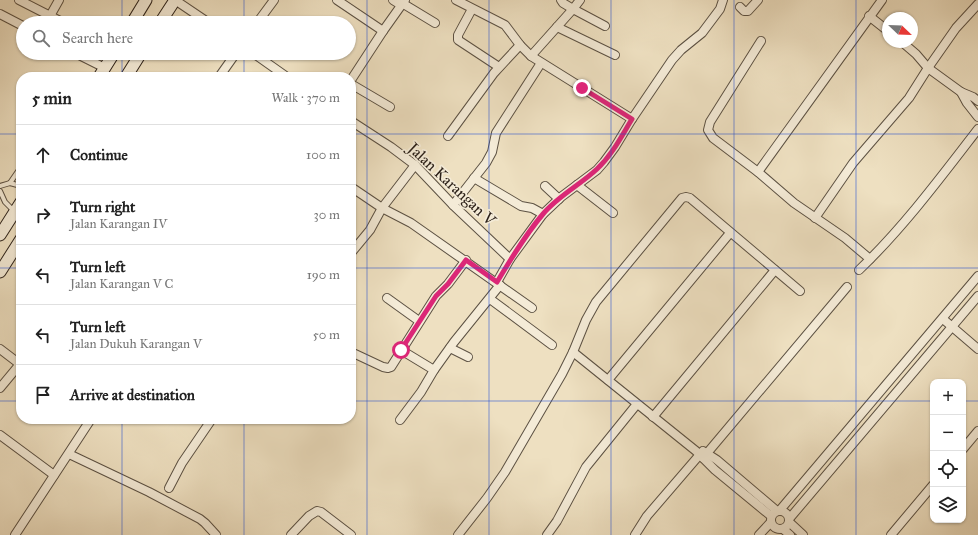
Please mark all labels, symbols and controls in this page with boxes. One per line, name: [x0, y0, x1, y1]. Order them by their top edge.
north arrow: [882, 12, 918, 48]
search box: [16, 16, 356, 60]
icon: search: [30, 27, 52, 49]
text: Search here: [62, 29, 133, 47]
route end: [573, 79, 591, 97]
text: 5 min: [32, 88, 72, 109]
text: Walk · 370 m: [271, 90, 340, 106]
street label: Jalan Karangan V: [402, 137, 500, 231]
icon: ahead: [32, 144, 54, 166]
text: Continue: [70, 146, 128, 164]
text: 100 m: [306, 147, 340, 163]
text: Turn right: [70, 198, 135, 216]
icon: right: [32, 204, 54, 226]
text: 30 m: [314, 207, 340, 223]
text: Jalan Karangan IV: [70, 216, 167, 232]
text: Turn left: [70, 258, 126, 276]
icon: left: [32, 264, 54, 286]
text: 190 m: [307, 267, 340, 283]
text: Jalan Karangan V C: [70, 276, 173, 292]
text: Turn left: [70, 318, 126, 336]
icon: left: [32, 324, 54, 346]
text: 50 m: [313, 327, 340, 343]
text: Jalan Dukuh Karangan V: [70, 336, 202, 352]
route start: [392, 341, 410, 359]
map controls: [930, 379, 966, 523]
button: +: [930, 379, 966, 415]
icon: arrive: [32, 384, 54, 406]
text: Arrive at destination: [70, 386, 195, 404]
button: −: [930, 415, 966, 451]
button: locate: [930, 451, 966, 487]
button: layers: [930, 487, 966, 523]

